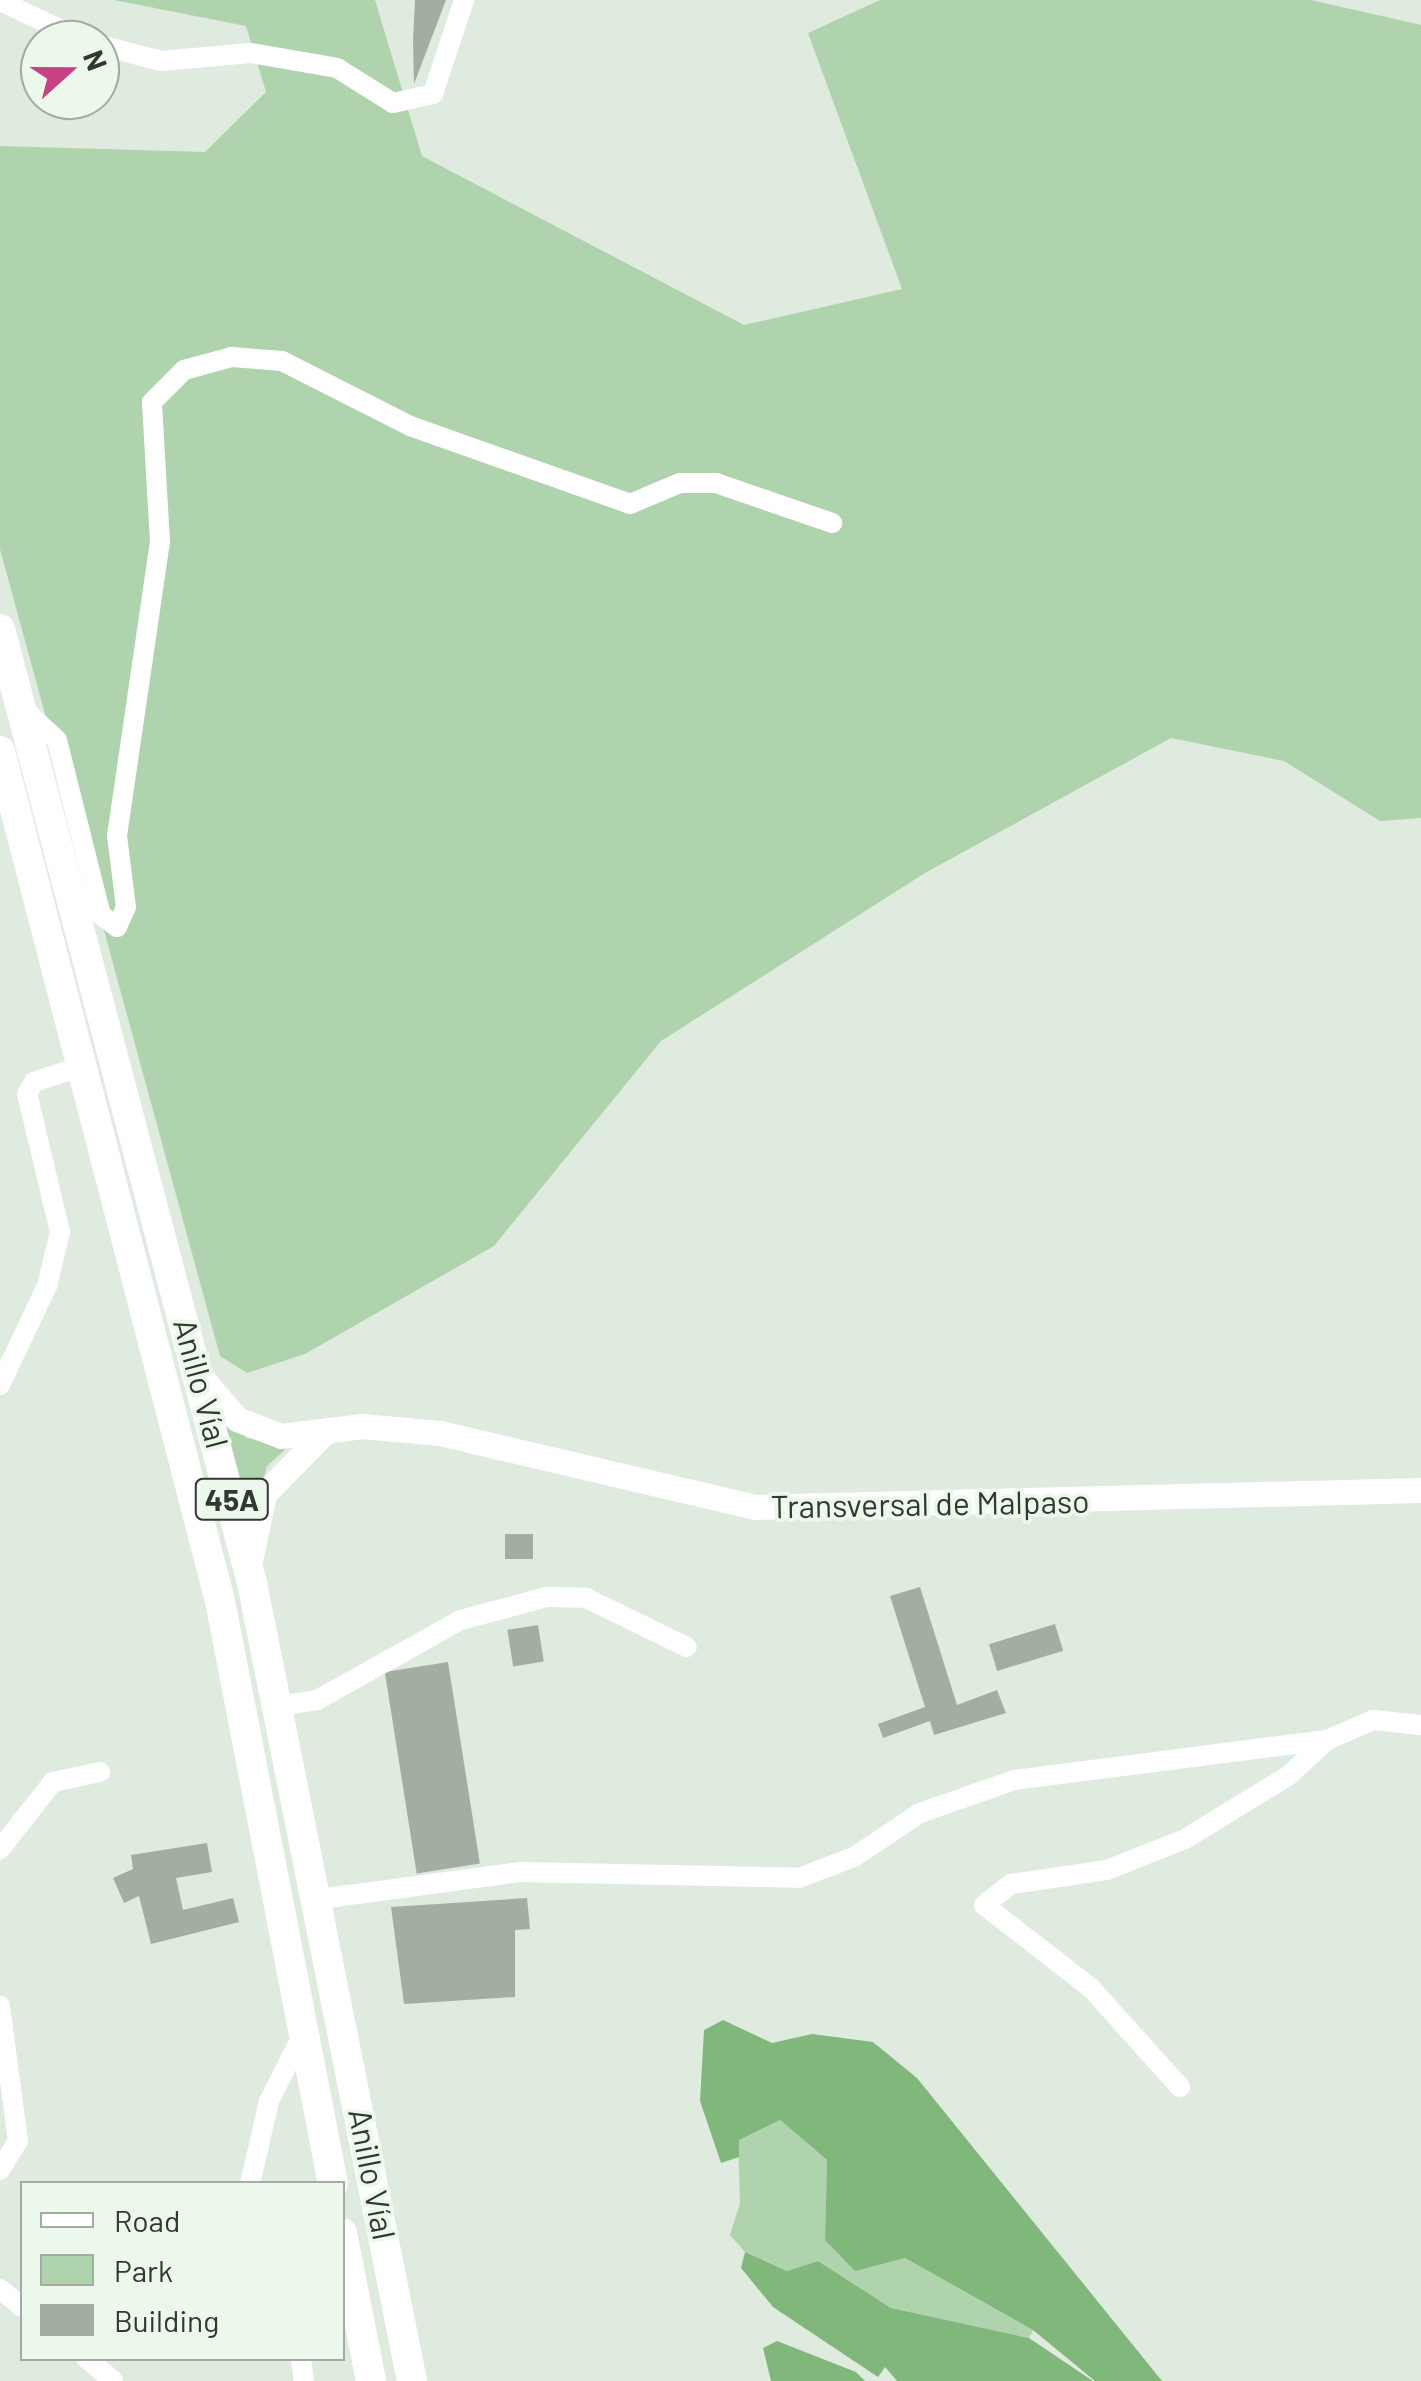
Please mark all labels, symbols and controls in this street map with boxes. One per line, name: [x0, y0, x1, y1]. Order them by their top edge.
north arrow: [20, 20, 120, 120]
text: N: [77, 45, 115, 75]
street label: Anillo Víal: [166, 1314, 238, 1452]
road number: 45A: [194, 1474, 270, 1524]
street label: Transversal de Malpaso: [770, 1481, 1090, 1525]
street label: Anillo Víal: [341, 2105, 405, 2243]
legend: [20, 2181, 345, 2361]
text: Road: [114, 2202, 180, 2238]
text: Park: [114, 2252, 173, 2288]
text: Building: [114, 2302, 219, 2338]

